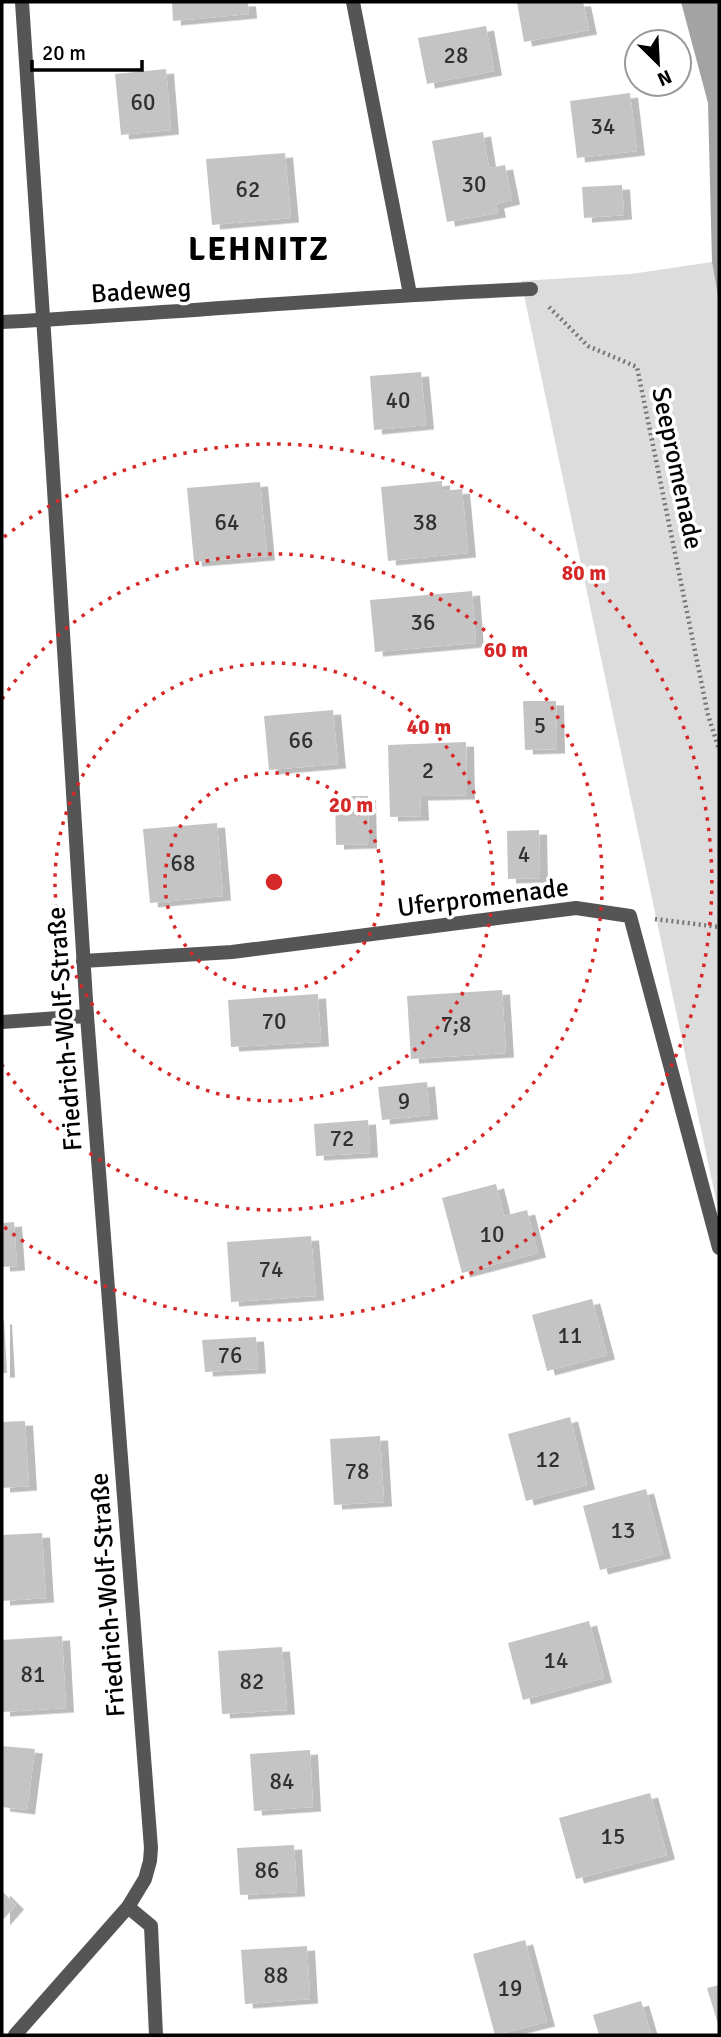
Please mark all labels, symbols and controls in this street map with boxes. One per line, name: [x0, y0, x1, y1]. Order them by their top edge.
scale bar: [32, 28, 142, 72]
north arrow: [623, 28, 693, 98]
text: 20 m: [42, 40, 86, 66]
house number: 28: [444, 41, 468, 70]
text: N: [654, 64, 675, 91]
house number: 60: [131, 88, 155, 117]
house number: 34: [591, 112, 615, 141]
house number: 30: [462, 170, 486, 199]
house number: 62: [236, 175, 260, 204]
district label: LEHNITZ: [188, 229, 330, 270]
street label: Badeweg: [90, 272, 192, 310]
street label: Seepromenade: [644, 384, 710, 552]
house number: 40: [386, 386, 410, 415]
house number: 64: [215, 508, 239, 537]
house number: 38: [413, 508, 437, 537]
text: 80 m: [562, 560, 606, 586]
house number: 36: [411, 608, 435, 637]
text: 60 m: [484, 637, 528, 663]
house number: 5: [534, 711, 546, 740]
text: 40 m: [407, 714, 451, 740]
house number: 66: [289, 726, 313, 755]
house number: 2: [422, 756, 434, 785]
text: 20 m: [329, 792, 373, 818]
house number: 4: [518, 840, 530, 869]
house number: 68: [171, 849, 195, 878]
centre of rings: [262, 870, 286, 894]
street label: Uferpromenade: [396, 872, 571, 924]
street label: Friedrich-Wolf-Straße: [41, 906, 89, 1152]
house number: 70: [262, 1007, 286, 1036]
house number: 7;8: [440, 1010, 472, 1039]
house number: 9: [398, 1087, 410, 1116]
house number: 72: [330, 1124, 354, 1153]
house number: 10: [480, 1220, 504, 1249]
house number: 74: [259, 1255, 283, 1284]
house number: 11: [558, 1321, 582, 1350]
house number: 76: [218, 1341, 242, 1370]
house number: 12: [536, 1445, 560, 1474]
house number: 78: [345, 1457, 369, 1486]
street label: Friedrich-Wolf-Straße: [84, 1472, 132, 1718]
house number: 13: [611, 1516, 635, 1545]
house number: 14: [544, 1646, 568, 1675]
house number: 81: [21, 1660, 45, 1689]
house number: 82: [240, 1667, 264, 1696]
house number: 84: [270, 1767, 294, 1796]
house number: 15: [601, 1822, 625, 1851]
house number: 86: [255, 1856, 279, 1885]
house number: 88: [264, 1961, 288, 1990]
house number: 19: [498, 1974, 522, 2003]

